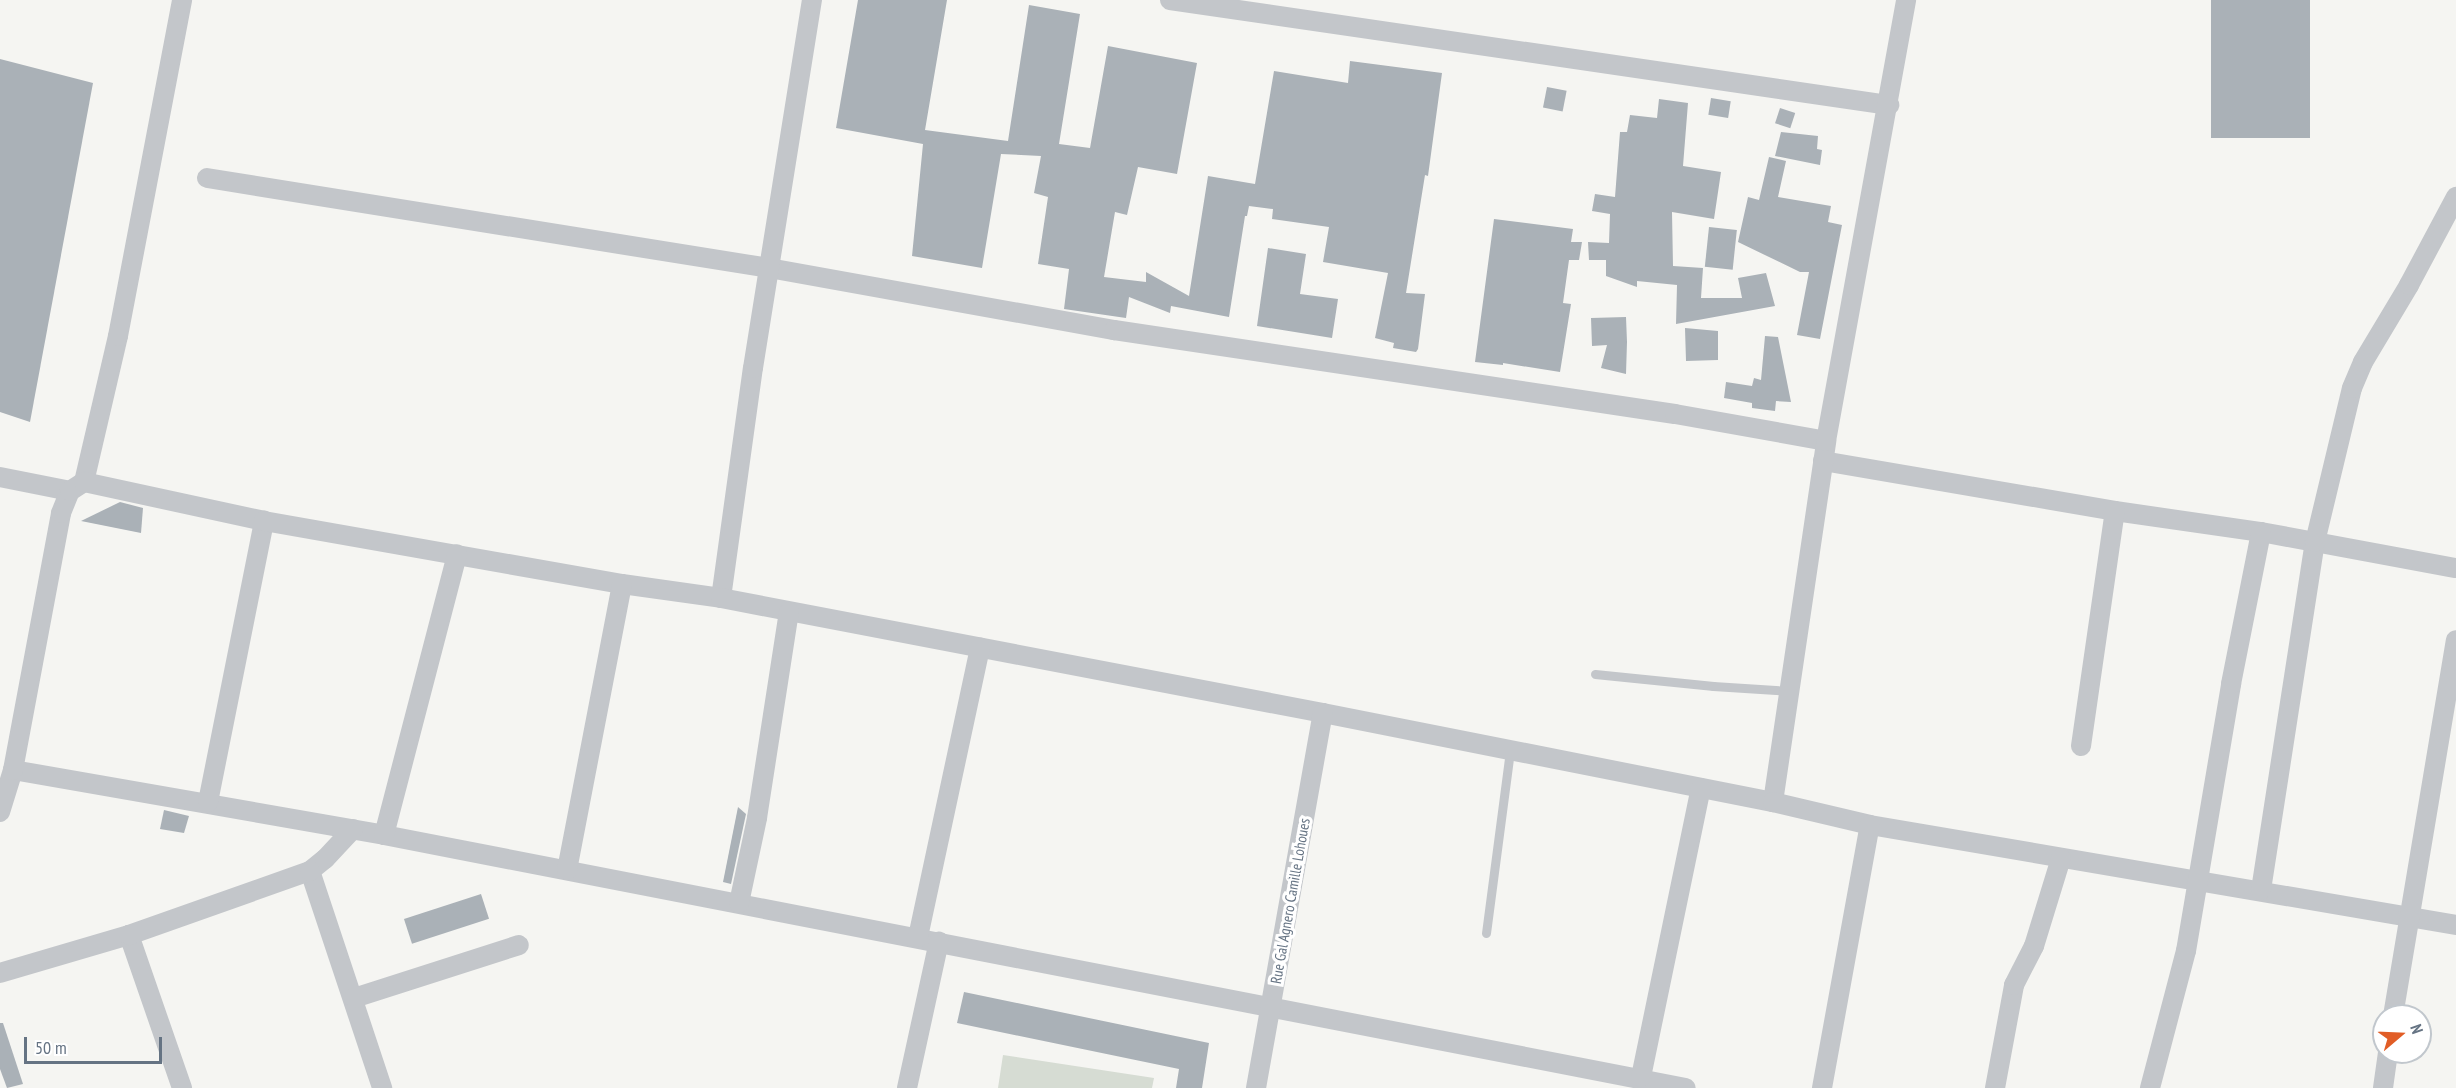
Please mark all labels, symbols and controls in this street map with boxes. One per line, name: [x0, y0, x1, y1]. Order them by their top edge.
street label: Rue Gal Agnero Camille Lohoues: [1267, 817, 1313, 985]
north arrow: [2372, 1004, 2432, 1064]
text: N: [2406, 1021, 2428, 1036]
scale bar: [27, 1025, 165, 1063]
text: 50 m: [35, 1036, 67, 1059]

